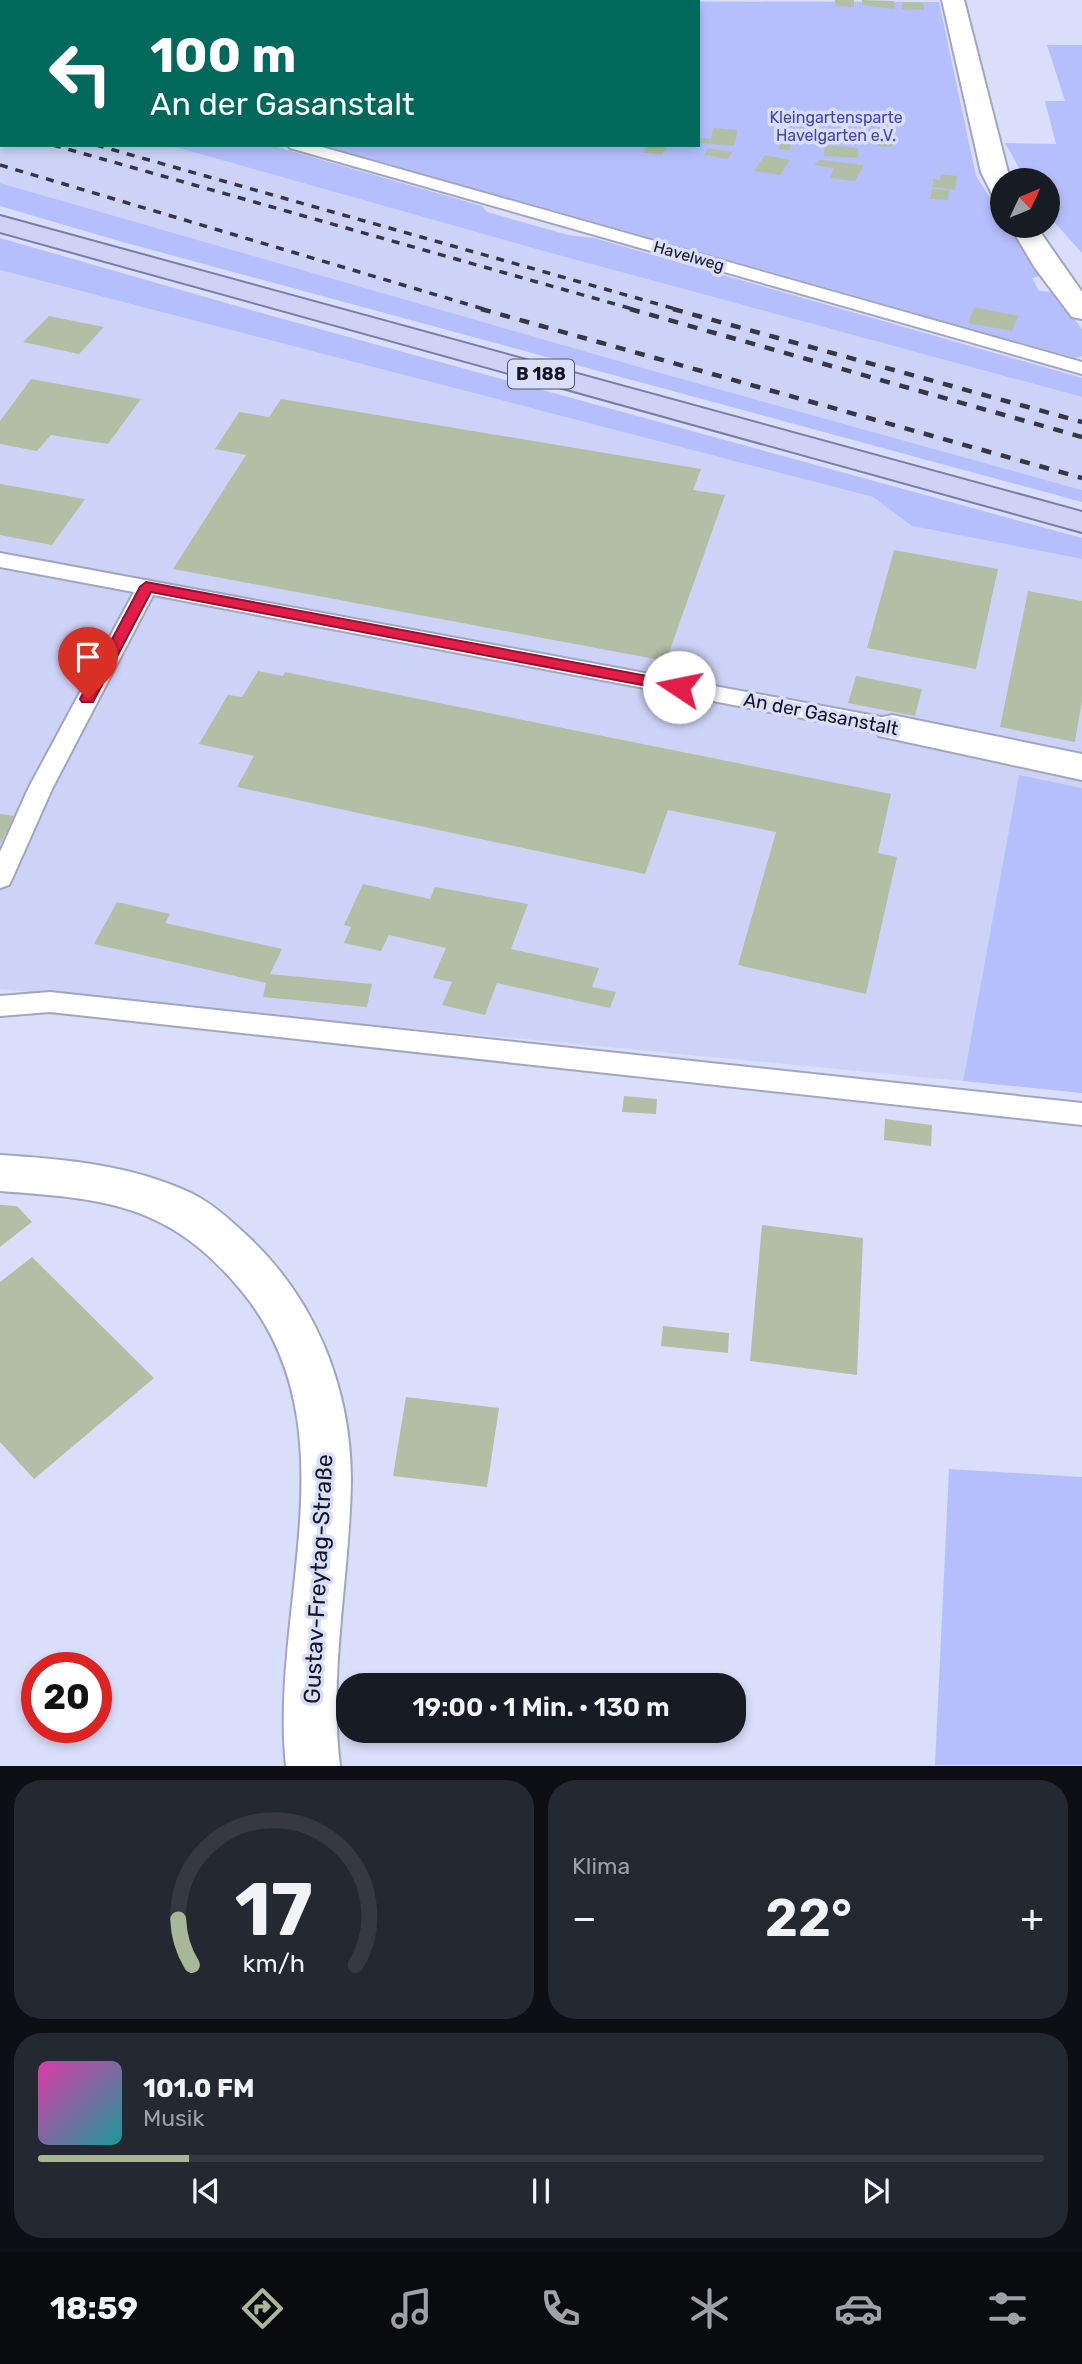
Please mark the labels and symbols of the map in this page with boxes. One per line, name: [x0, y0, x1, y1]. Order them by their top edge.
park label: Kleingartensparte Havelgarten e.V.: [769, 108, 903, 145]
north arrow: [990, 168, 1060, 238]
street label: Havelweg: [651, 237, 727, 275]
road number: B 188: [508, 360, 574, 388]
pin: [58, 627, 118, 699]
position arrow: [642, 650, 716, 724]
street label: An der Gasanstalt: [742, 688, 901, 740]
street label: Gustav-Freytag-Straße: [297, 1454, 339, 1704]
speed limit sign: 20: [21, 1652, 112, 1743]

